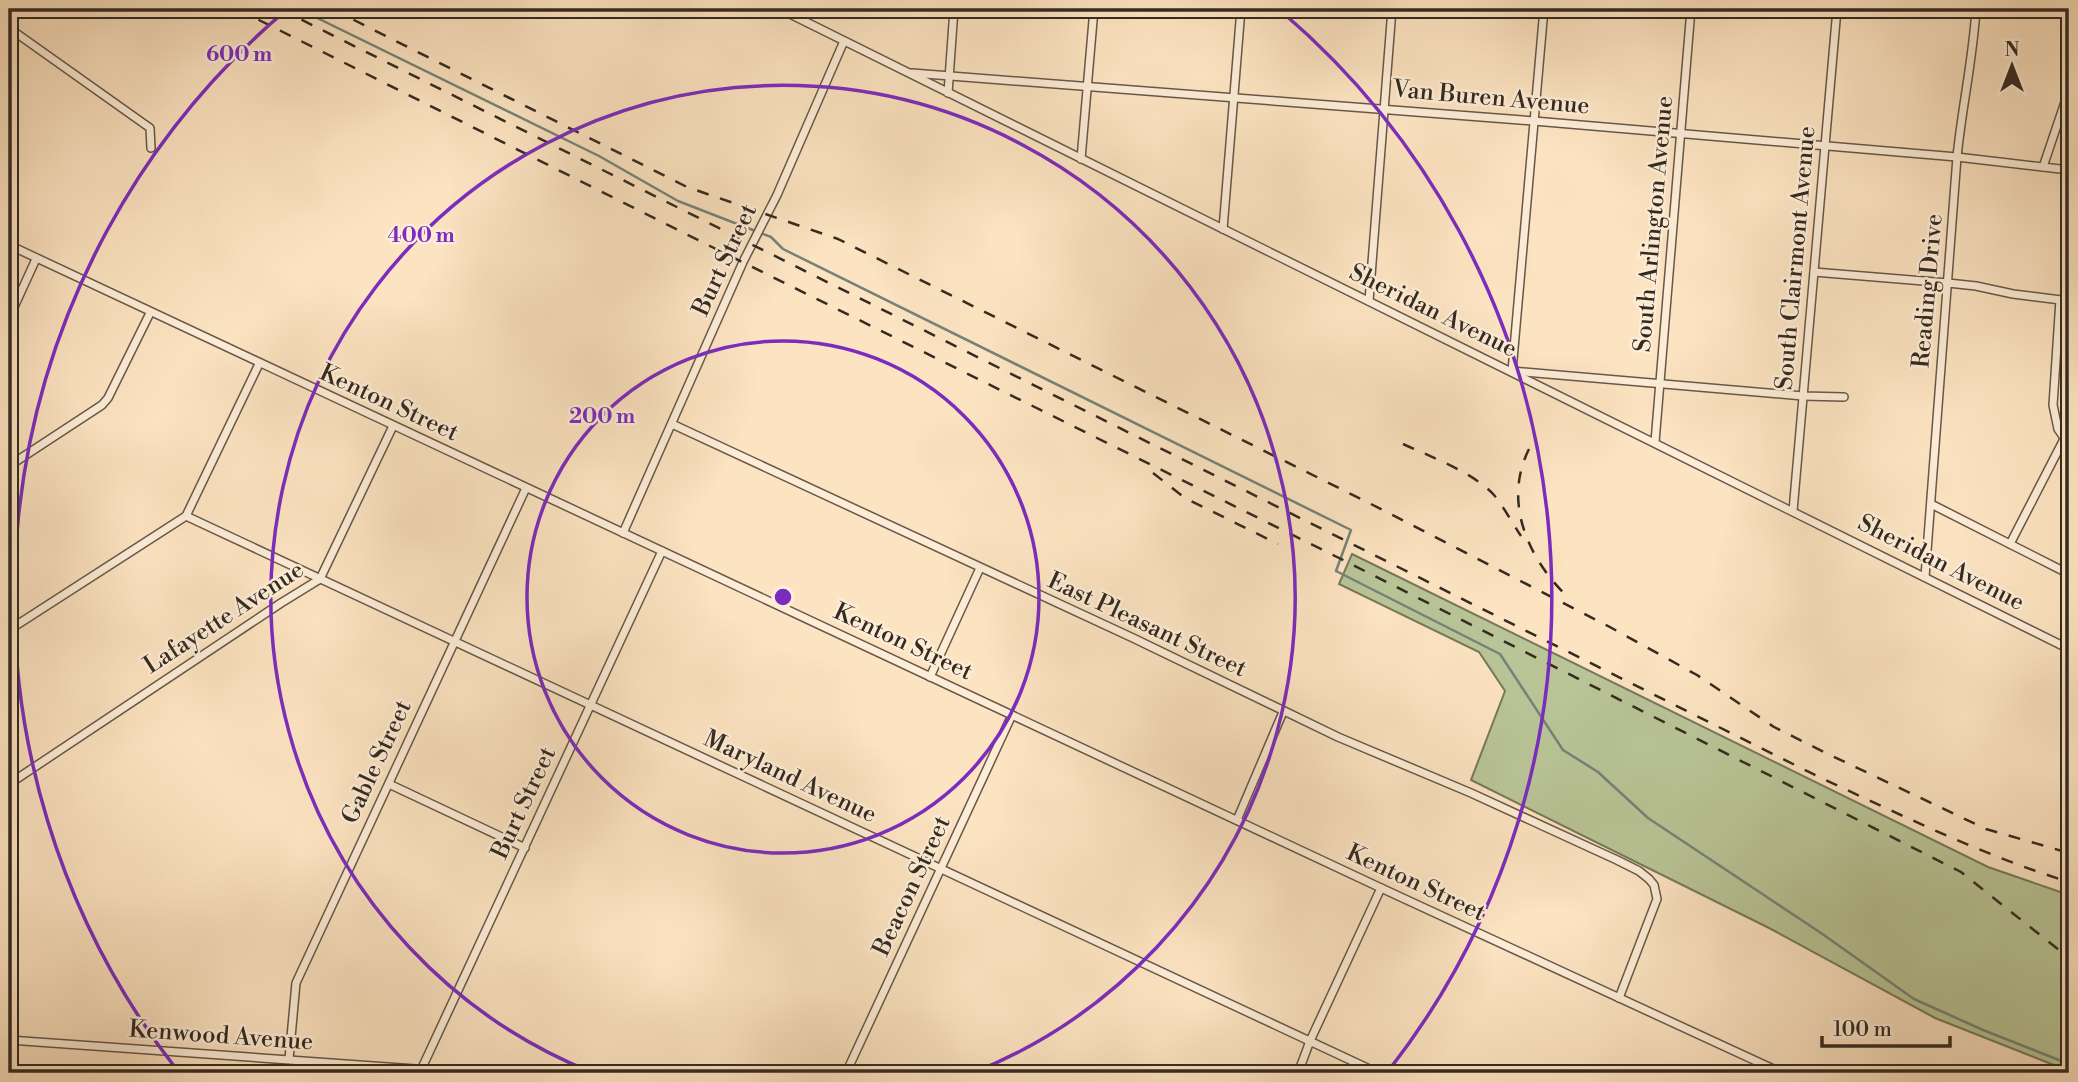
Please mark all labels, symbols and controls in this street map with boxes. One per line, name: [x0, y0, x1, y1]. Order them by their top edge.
north arrow: [1976, 32, 2046, 102]
text: N: [2004, 38, 2020, 62]
text: 600 m: [206, 42, 272, 68]
street label: Van Buren Avenue: [1390, 74, 1591, 122]
street label: South Arlington Avenue: [1628, 95, 1680, 353]
street label: South Clairmont Avenue: [1770, 125, 1822, 391]
street label: Burt Street: [686, 199, 764, 322]
street label: Reading Drive: [1906, 212, 1950, 370]
text: 400 m: [387, 223, 455, 249]
street label: Sheridan Avenue: [1344, 257, 1522, 365]
street label: Kenton Street: [315, 358, 464, 448]
text: 200 m: [569, 404, 635, 430]
street label: Sheridan Avenue: [1853, 508, 2029, 618]
street label: Lafayette Avenue: [138, 555, 310, 681]
street label: East Pleasant Street: [1043, 566, 1252, 684]
centre of rings: [771, 585, 795, 609]
street label: Kenton Street: [829, 597, 978, 687]
street label: Gable Street: [335, 695, 419, 829]
street label: Maryland Avenue: [699, 724, 881, 830]
street label: Burt Street: [485, 742, 563, 865]
street label: Beacon Street: [866, 811, 958, 962]
street label: Kenton Street: [1342, 838, 1491, 928]
scale bar: [1822, 1005, 1950, 1049]
street label: Kenwood Avenue: [128, 1015, 314, 1057]
text: 100 m: [1833, 1017, 1892, 1043]

